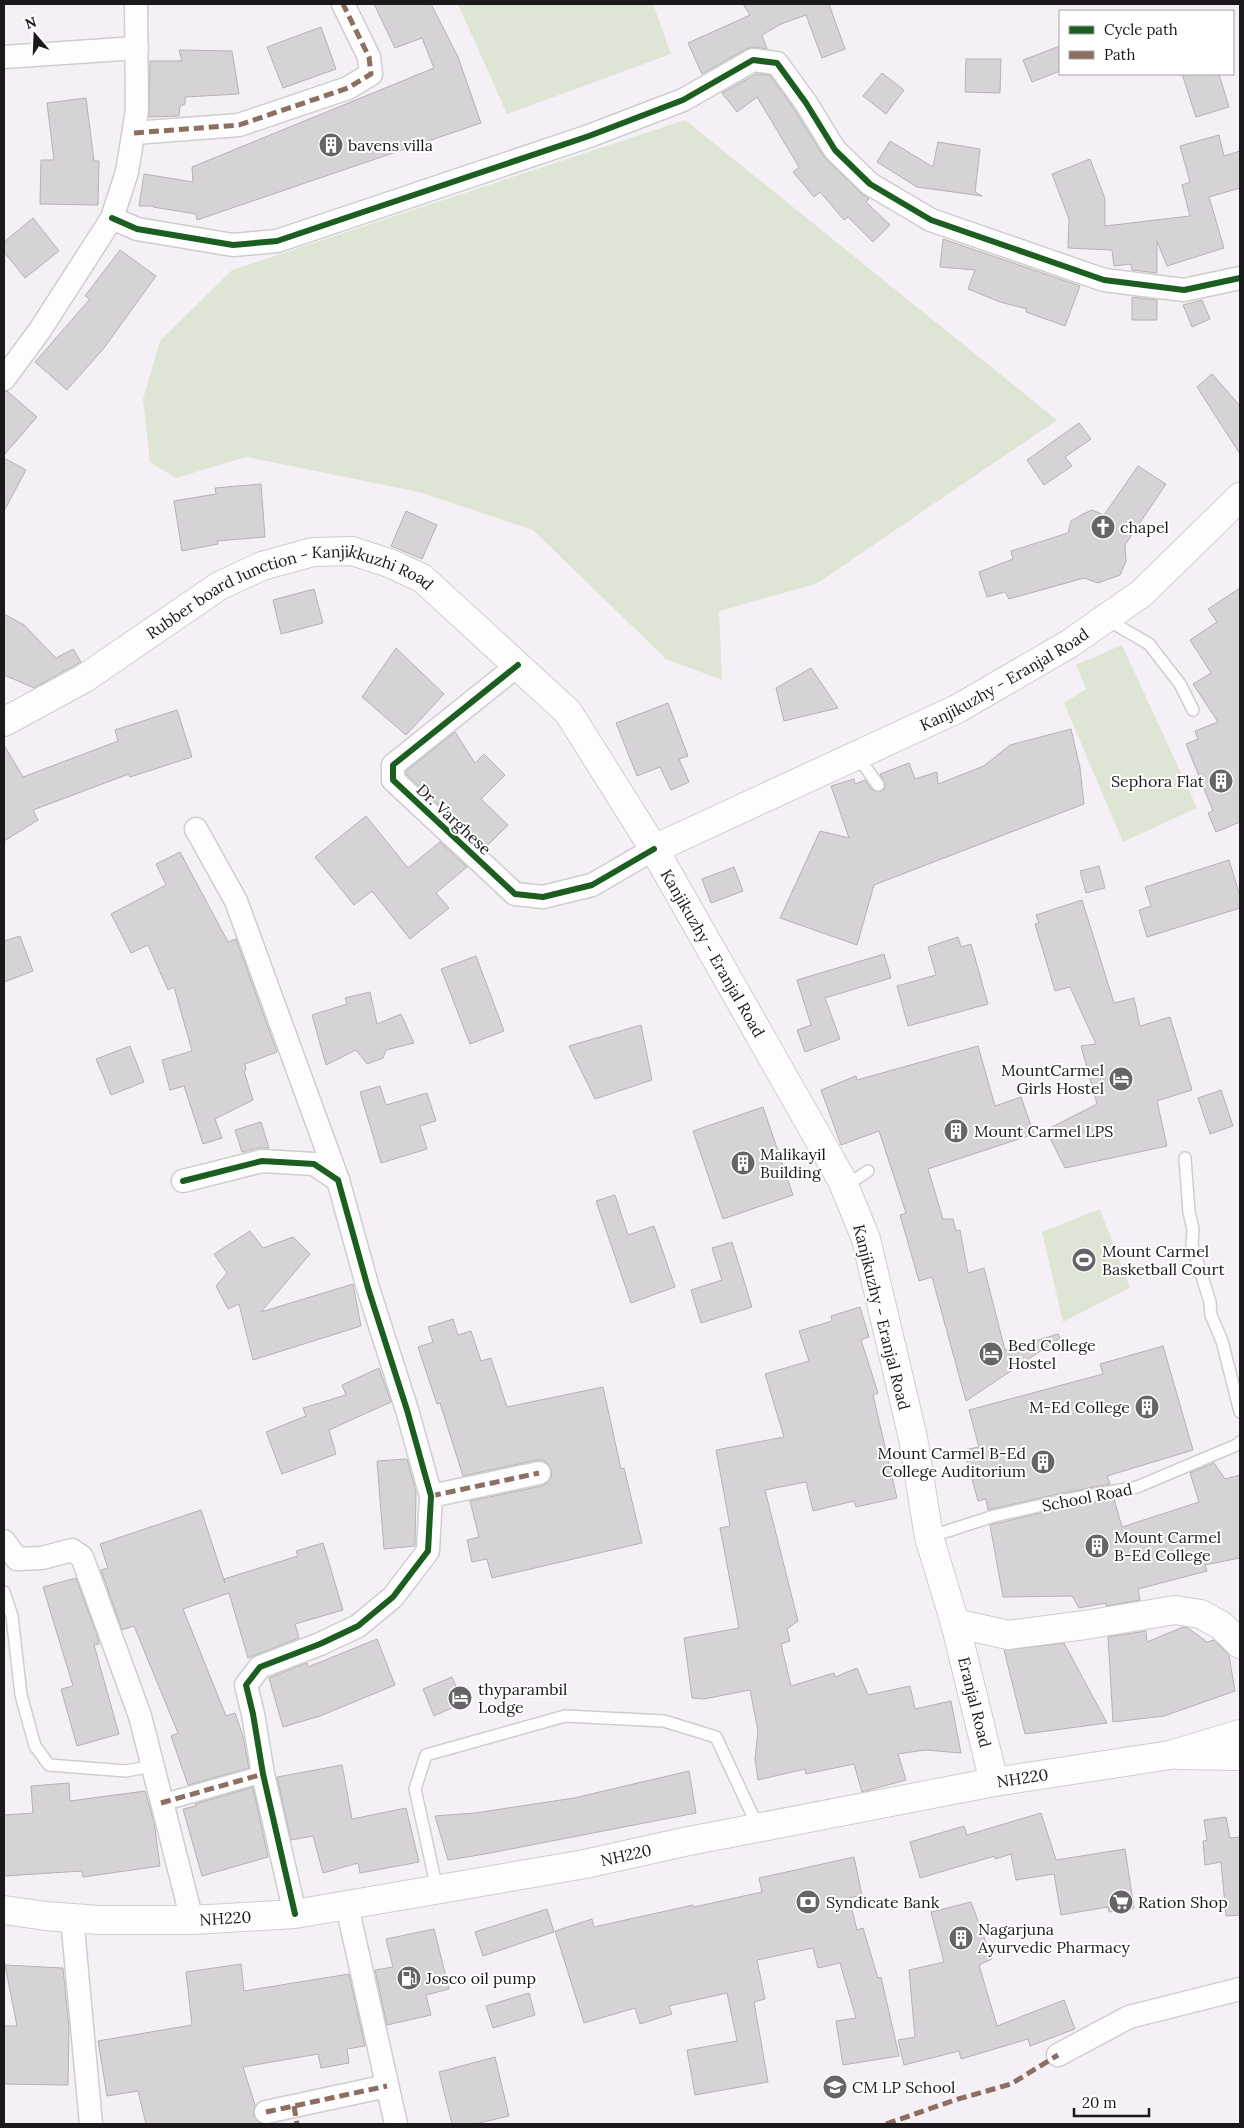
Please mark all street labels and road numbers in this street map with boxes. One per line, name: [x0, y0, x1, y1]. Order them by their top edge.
street label: Rubber board Junction - Kanjikkuzhi Road: [142, 541, 438, 643]
street label: Kanjikuzhy - Eranjal Road: [917, 623, 1093, 735]
street label: Dr. Varghese: [412, 779, 496, 859]
street label: Kanjikuzhy - Eranjal Road: [657, 865, 770, 1041]
street label: Kanjikuzhy - Eranjal Road: [849, 1222, 915, 1412]
street label: School Road: [1040, 1478, 1134, 1516]
street label: Eranjal Road: [954, 1655, 996, 1750]
street label: NH220: [995, 1764, 1050, 1791]
street label: NH220: [599, 1840, 653, 1870]
street label: NH220: [199, 1907, 252, 1930]

